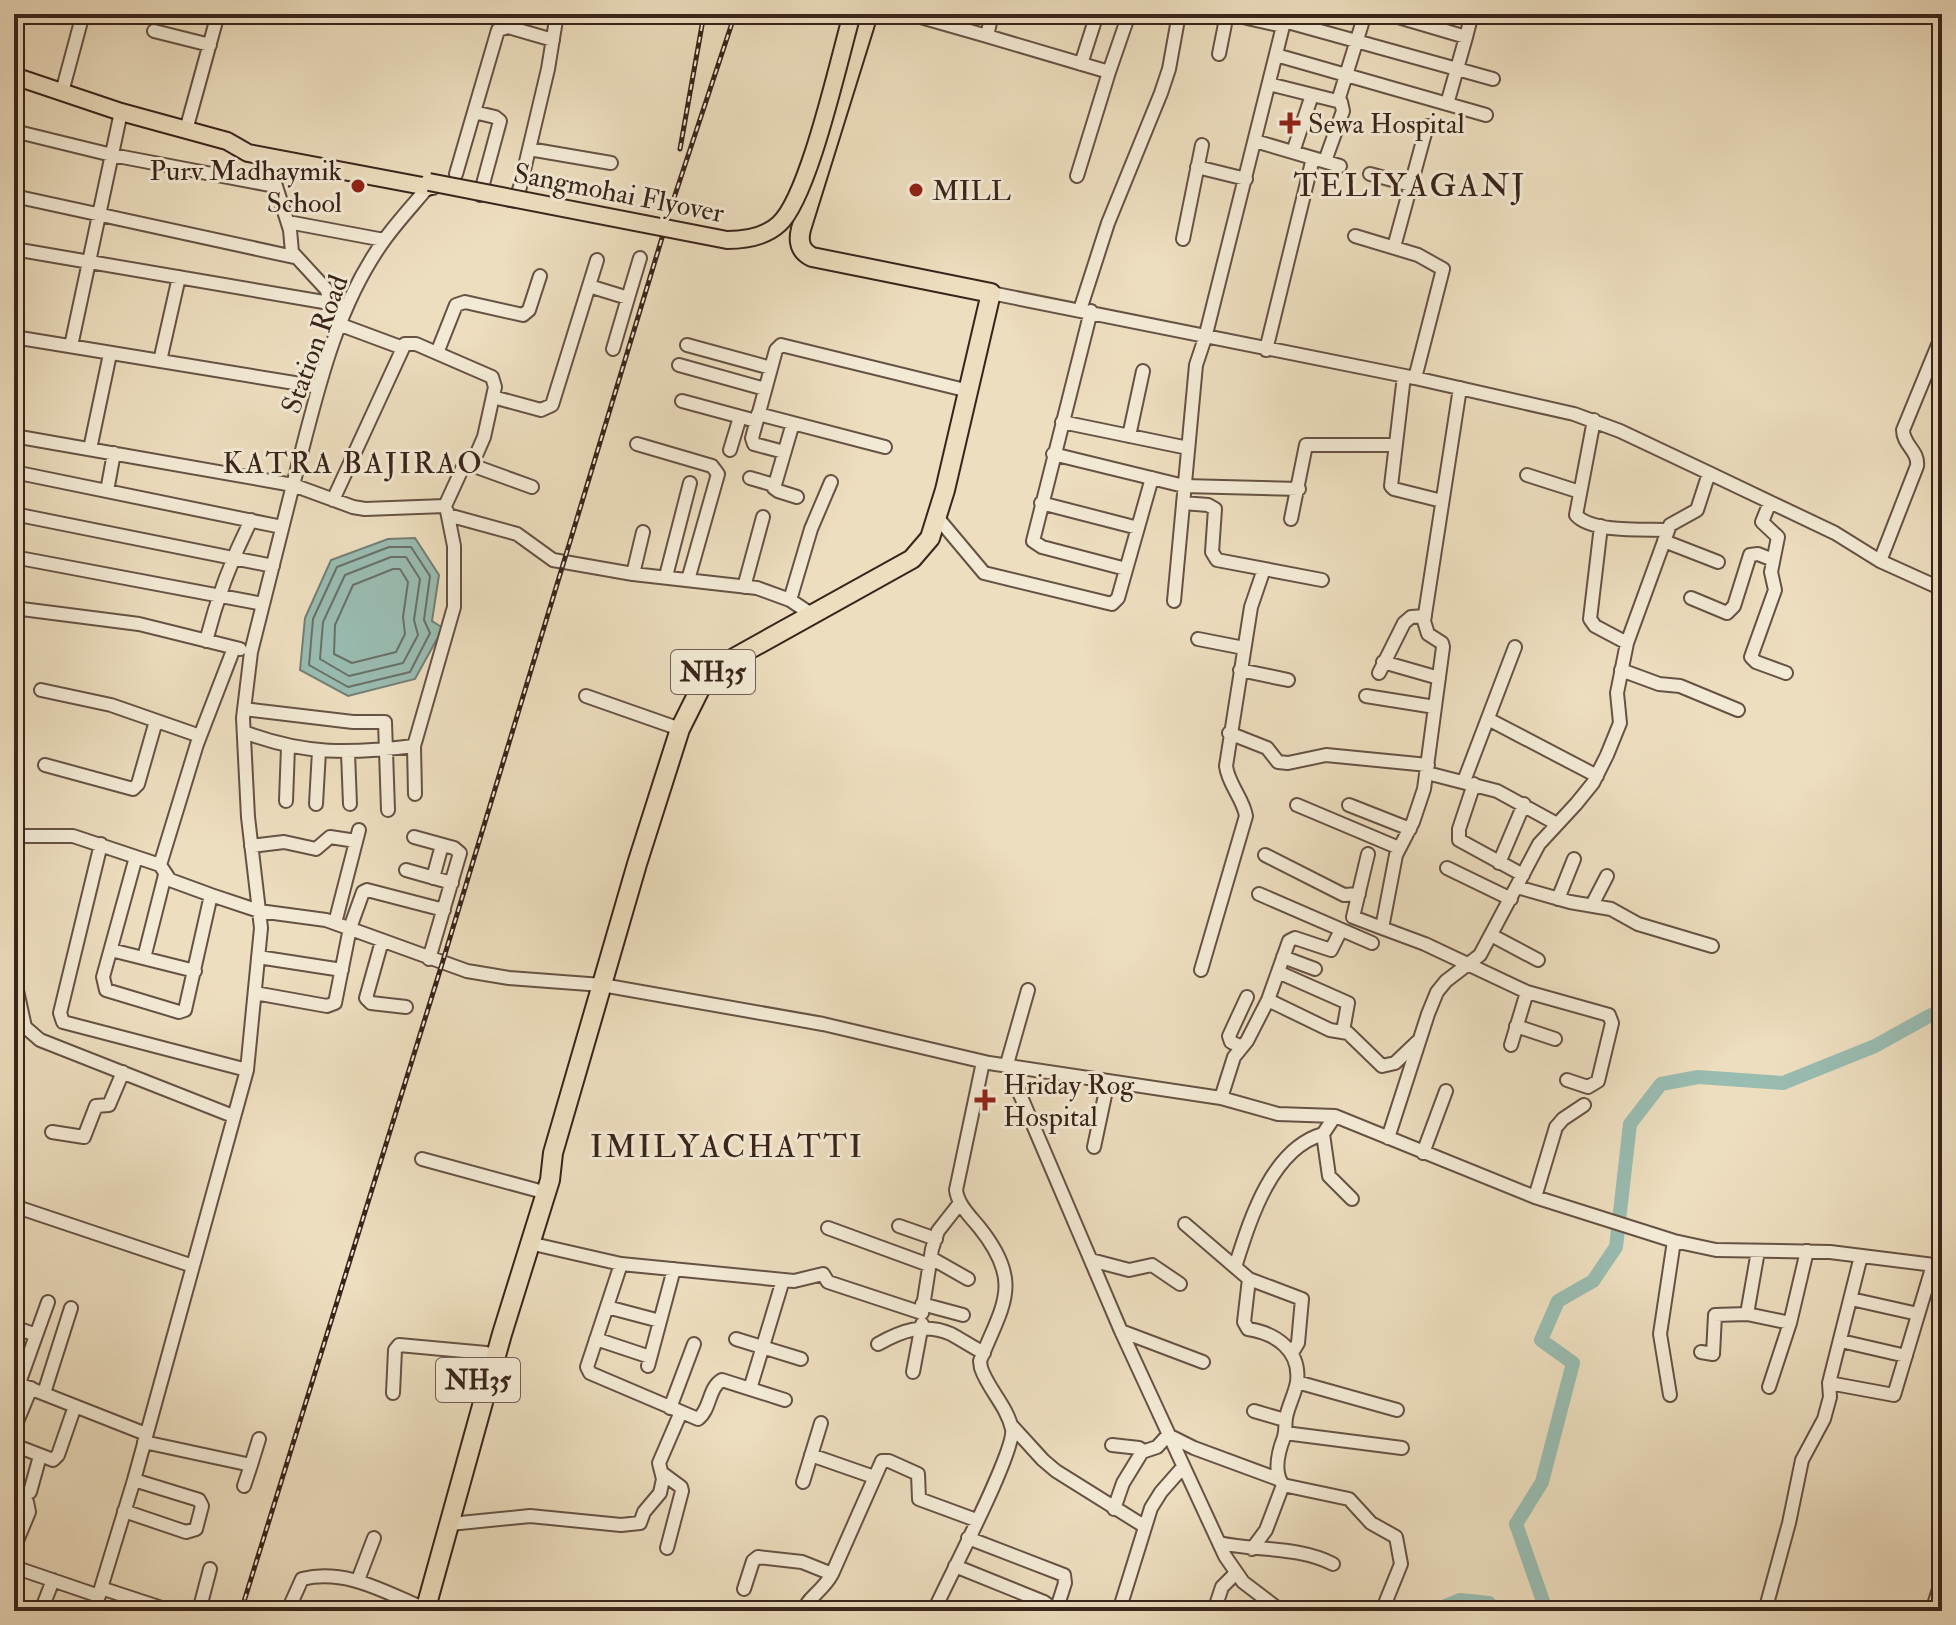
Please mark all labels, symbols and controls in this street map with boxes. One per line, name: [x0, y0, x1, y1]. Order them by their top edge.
place label: Sewa Hospital: [1308, 107, 1465, 142]
marker: Sewa Hospital: [1279, 112, 1301, 134]
place label: Purv Madhaymik School: [149, 154, 343, 221]
street label: Sangmohai Flyover: [510, 156, 728, 231]
district label: TELIYAGANJ: [1294, 166, 1526, 206]
place label: MILL: [932, 174, 1011, 209]
marker: Purv Madhaymik School: [349, 177, 367, 195]
marker: MILL: [907, 181, 925, 199]
street label: Station Road: [274, 270, 357, 419]
district label: KATRA BAJIRAO: [222, 445, 484, 482]
road number: NH35: [671, 650, 755, 694]
place label: Hriday Rog Hospital: [1003, 1068, 1135, 1135]
marker: Hriday Rog Hospital: [974, 1089, 996, 1111]
district label: IMILYACHATTI: [590, 1127, 864, 1167]
road number: NH35: [436, 1358, 520, 1402]

